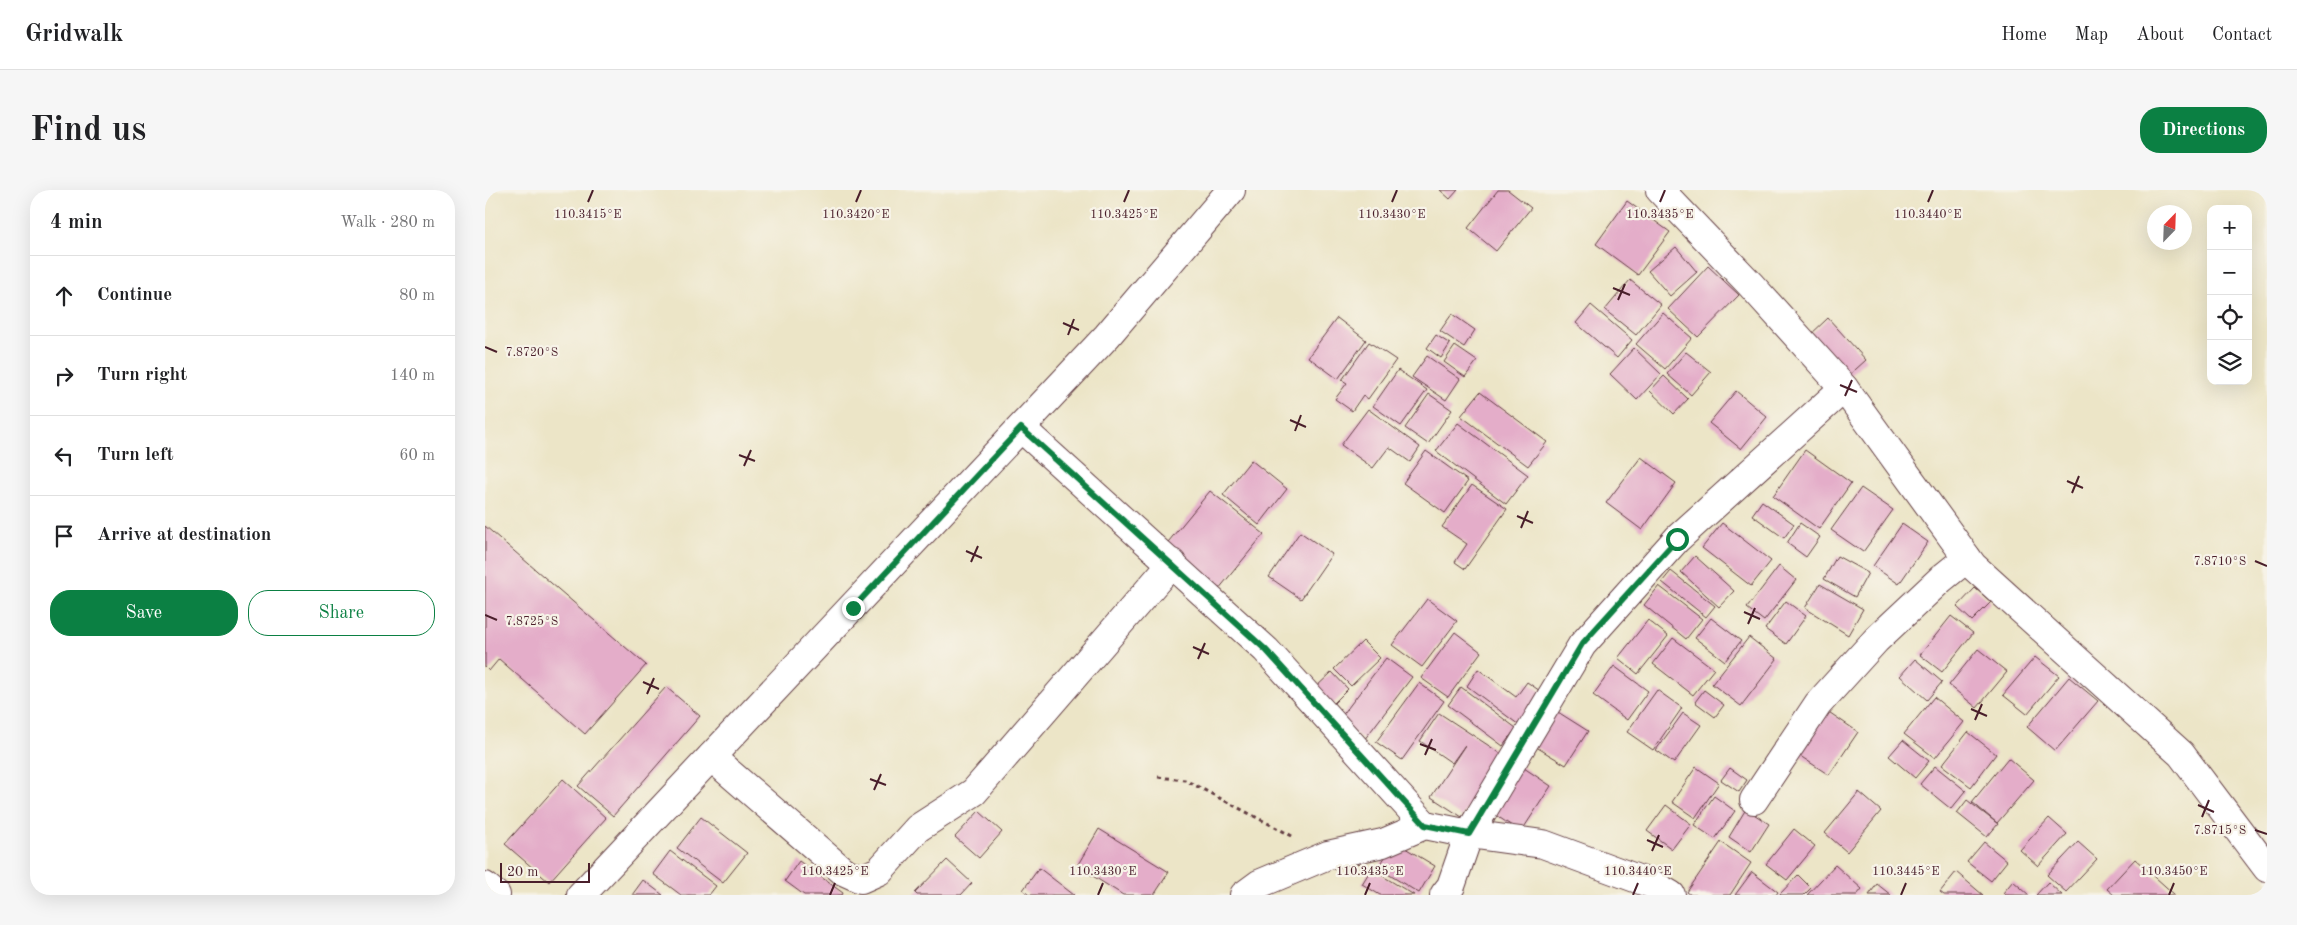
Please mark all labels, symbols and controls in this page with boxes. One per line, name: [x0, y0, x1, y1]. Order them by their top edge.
text: Gridwalk: [25, 23, 123, 47]
text: Home: [2001, 26, 2047, 44]
text: Map: [2075, 26, 2108, 44]
text: About: [2136, 26, 2184, 44]
text: Contact: [2212, 26, 2272, 44]
button: Directions: [2140, 107, 2267, 153]
text: Find us: [30, 113, 146, 148]
north arrow: [2147, 205, 2192, 250]
map controls: [2207, 205, 2252, 385]
button: +: [2207, 205, 2252, 250]
text: 110.3415°E: [554, 208, 622, 221]
text: 110.3425°E: [1090, 208, 1158, 221]
text: 110.3435°E: [1626, 208, 1694, 221]
text: 110.3420°E: [822, 209, 890, 221]
text: 110.3430°E: [1358, 209, 1426, 221]
text: 110.3440°E: [1894, 209, 1962, 221]
text: 4 min: [50, 212, 103, 233]
text: Walk · 280 m: [340, 215, 435, 231]
button: −: [2207, 250, 2252, 295]
icon: ahead: [50, 282, 78, 310]
text: Continue: [97, 286, 172, 305]
text: 80 m: [399, 288, 435, 304]
button: locate: [2207, 295, 2252, 340]
button: layers: [2207, 340, 2252, 385]
text: 7.8720°S: [506, 347, 558, 359]
icon: right: [50, 362, 78, 390]
text: Turn right: [97, 366, 187, 385]
text: 140 m: [390, 368, 435, 384]
icon: left: [50, 442, 78, 470]
text: Turn left: [97, 446, 174, 465]
text: 60 m: [399, 448, 435, 464]
icon: arrive: [50, 522, 78, 550]
text: Arrive at destination: [97, 526, 271, 545]
route start: [1666, 528, 1689, 551]
text: 7.8710°S: [2194, 556, 2246, 568]
button: Save: [50, 590, 238, 636]
button: Share: [248, 590, 435, 636]
route end: [842, 597, 865, 620]
text: 7.8725°S: [506, 615, 558, 628]
text: 7.8715°S: [2194, 824, 2246, 837]
scale bar: [500, 860, 590, 883]
text: 20 m: [507, 865, 538, 879]
text: 110.3425°E: [801, 865, 869, 878]
text: 110.3435°E: [1336, 865, 1404, 878]
text: 110.3445°E: [1872, 865, 1940, 878]
text: 110.3450°E: [2140, 865, 2208, 878]
text: 110.3430°E: [1069, 866, 1137, 878]
text: 110.3440°E: [1604, 866, 1672, 878]

